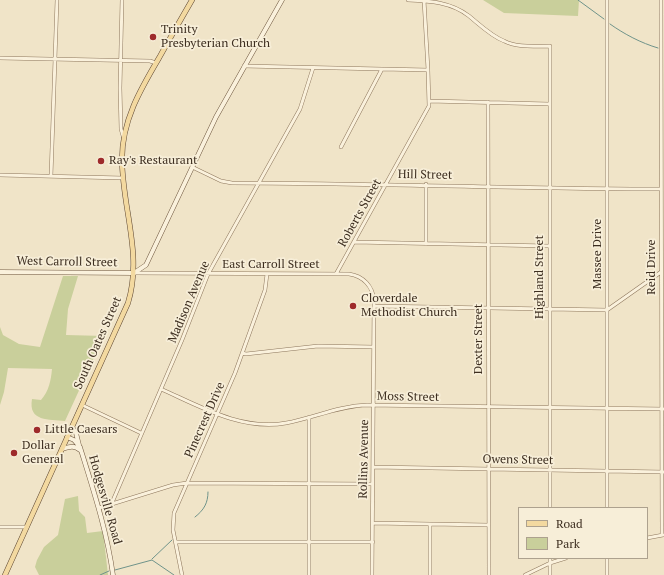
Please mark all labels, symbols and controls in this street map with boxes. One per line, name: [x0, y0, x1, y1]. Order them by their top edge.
place label: Trinity Presbyterian Church: [161, 23, 270, 51]
marker: Trinity Presbyterian Church: [148, 32, 158, 42]
place label: Ray's Restaurant: [109, 154, 197, 168]
marker: Ray's Restaurant: [96, 156, 106, 166]
street label: Hill Street: [398, 167, 452, 183]
street label: Roberts Street: [335, 176, 385, 250]
street label: Massee Drive: [591, 219, 605, 289]
street label: Highland Street: [533, 235, 547, 319]
street label: Reid Drive: [645, 239, 659, 295]
street label: West Carroll Street: [16, 254, 118, 270]
street label: East Carroll Street: [222, 258, 320, 272]
street label: Madison Avenue: [165, 259, 213, 345]
place label: Cloverdale Methodist Church: [361, 292, 457, 320]
street label: South Oates Street: [71, 294, 125, 392]
marker: Cloverdale Methodist Church: [348, 301, 358, 311]
street label: Dexter Street: [472, 304, 486, 374]
street label: Pinecrest Drive: [182, 380, 228, 460]
street label: Moss Street: [377, 389, 439, 405]
street label: Rollins Avenue: [356, 419, 372, 499]
place label: Little Caesars: [45, 423, 118, 437]
marker: Little Caesars: [32, 425, 42, 435]
place label: Dollar General: [22, 439, 64, 467]
marker: Dollar General: [9, 448, 19, 458]
street label: Owens Street: [482, 452, 554, 468]
street label: Hodgesville Road: [85, 454, 125, 546]
legend: [518, 507, 648, 559]
text: Road: [556, 516, 583, 531]
text: Park: [556, 536, 580, 551]

